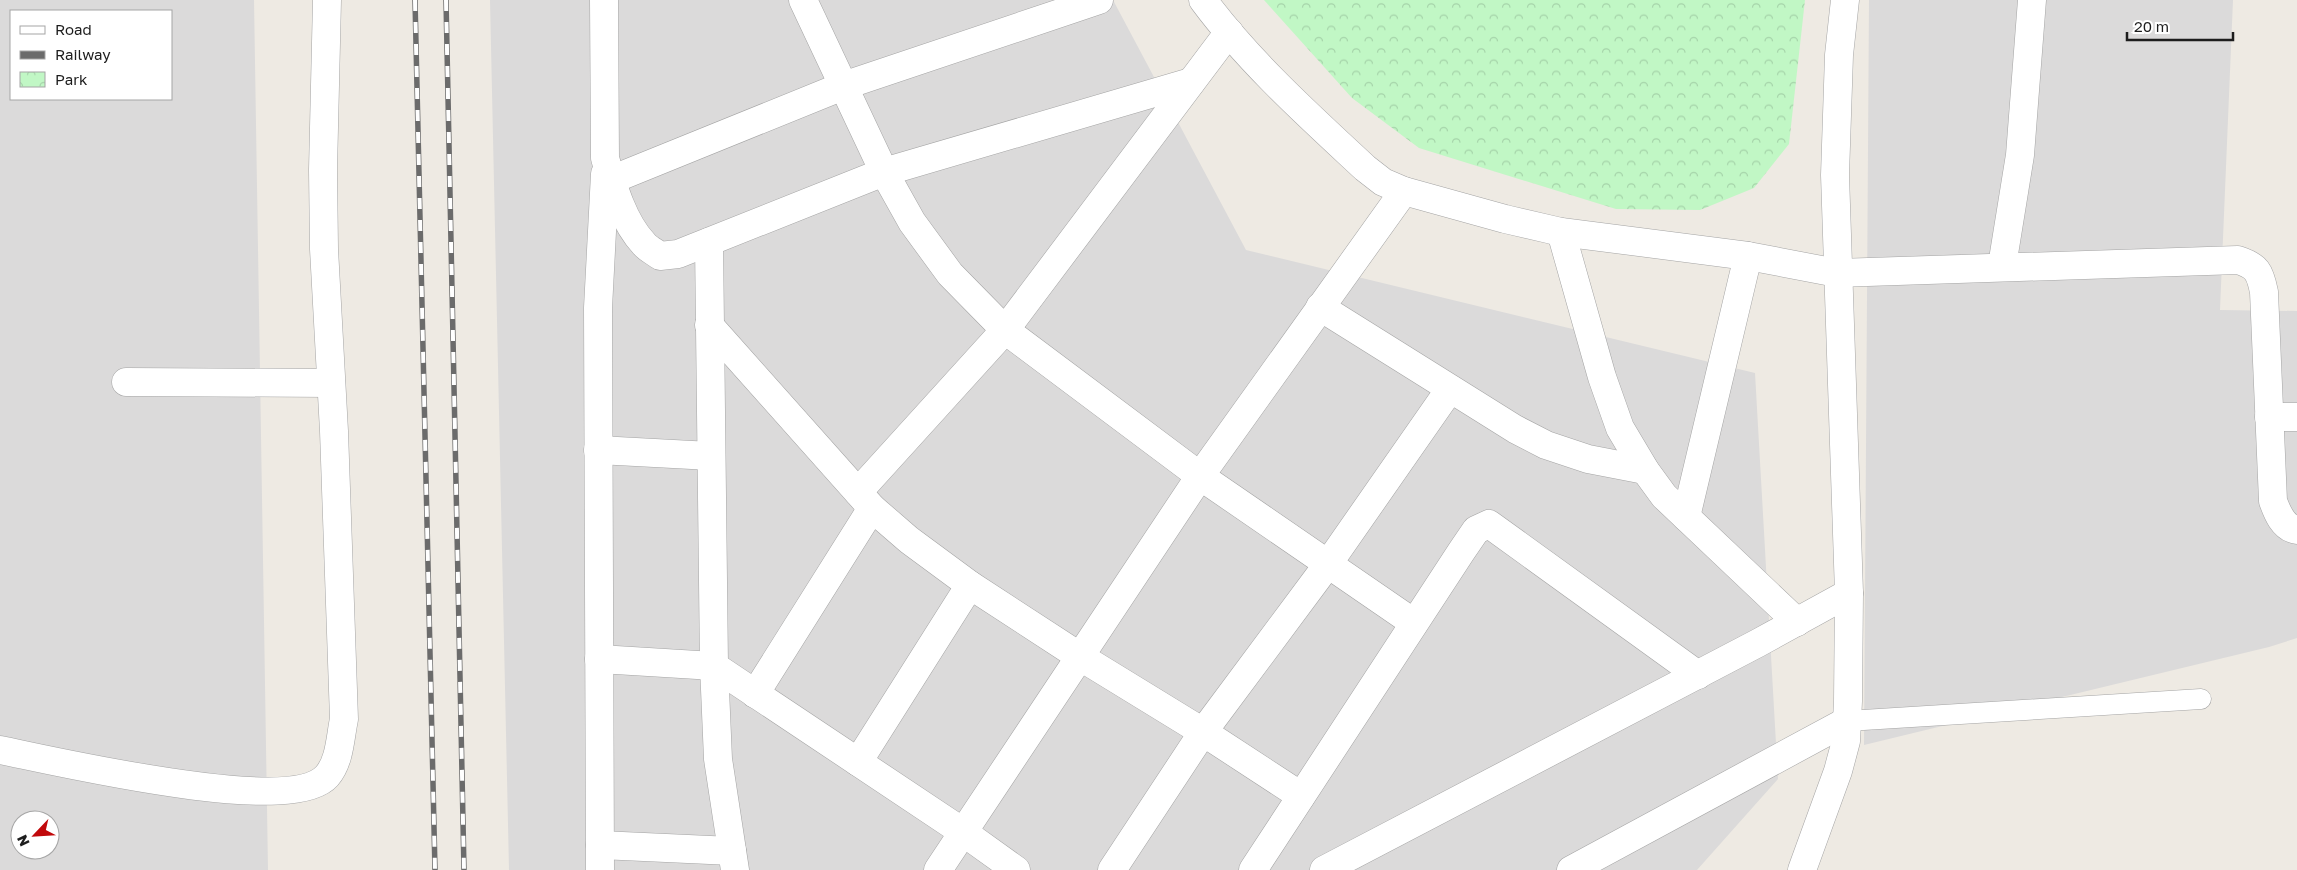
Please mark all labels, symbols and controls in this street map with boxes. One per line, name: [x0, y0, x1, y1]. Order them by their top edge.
legend: [10, 10, 172, 100]
scale bar: [2127, 10, 2233, 42]
text: 20 m: [2134, 17, 2169, 35]
text: Road: [55, 20, 92, 38]
text: Railway: [55, 45, 111, 63]
text: Park: [55, 70, 88, 88]
north arrow: [10, 810, 60, 860]
text: N: [13, 832, 33, 849]

